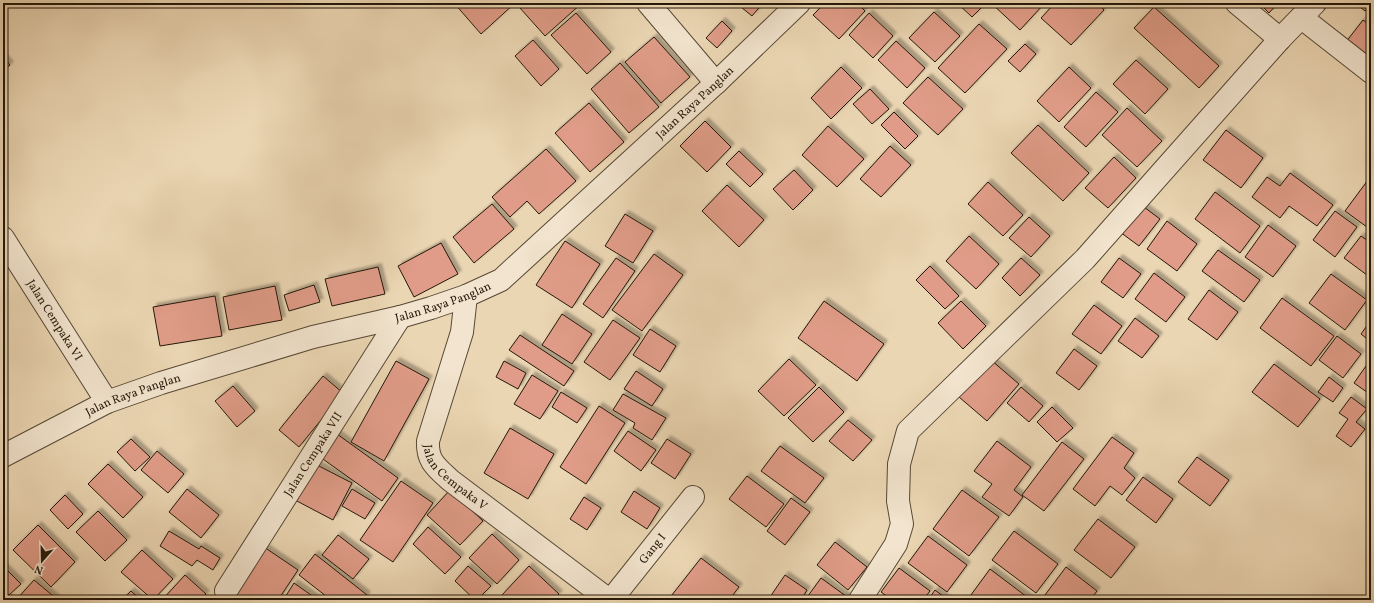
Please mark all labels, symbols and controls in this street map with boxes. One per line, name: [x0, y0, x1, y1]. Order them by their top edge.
street label: Jalan Raya Panglan: [653, 63, 738, 143]
street label: Jalan Cempaka VI: [22, 277, 86, 364]
street label: Jalan Raya Panglan: [394, 279, 494, 327]
street label: Jalan Raya Panglan: [83, 371, 183, 421]
street label: Jalan Cempaka VII: [281, 409, 347, 500]
street label: Jalan Cempaka V: [419, 444, 490, 514]
street label: Gang I: [636, 530, 670, 568]
north arrow: [22, 541, 62, 581]
text: N: [33, 561, 45, 577]

